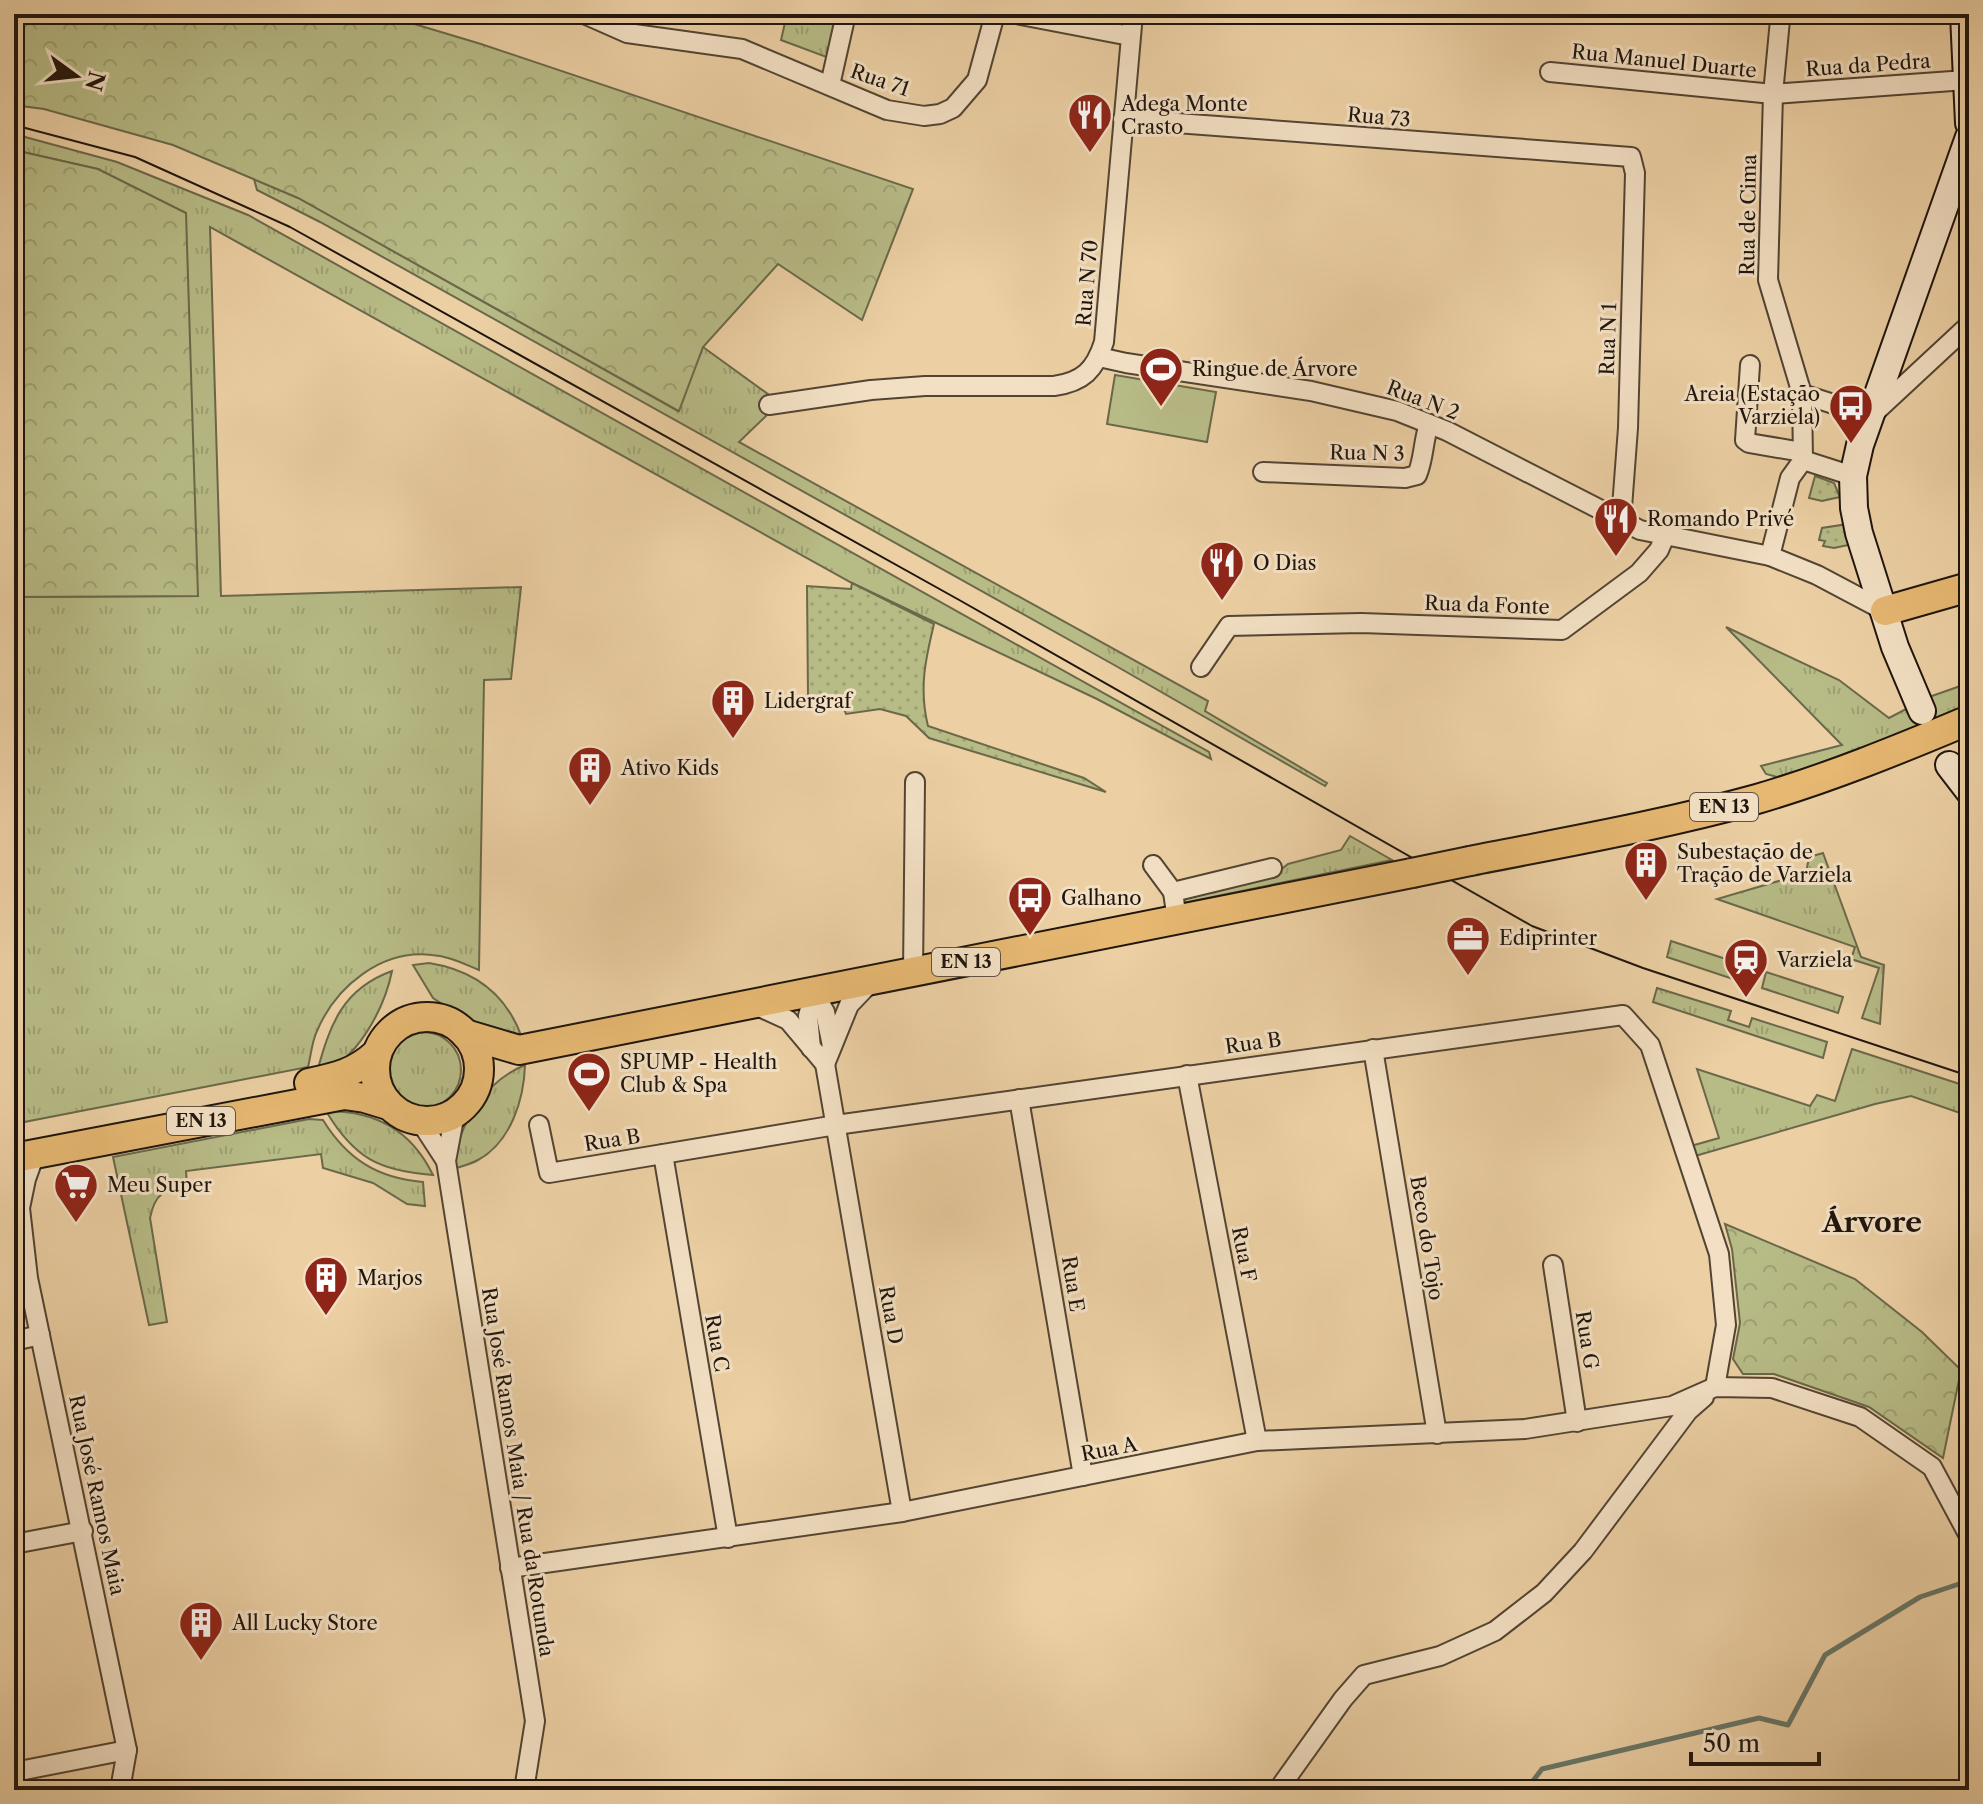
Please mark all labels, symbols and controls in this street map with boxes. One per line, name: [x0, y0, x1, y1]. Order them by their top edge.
north arrow: [36, 36, 116, 116]
street label: Rua Manuel Duarte: [1570, 39, 1758, 83]
street label: Rua da Pedra: [1805, 49, 1932, 81]
street label: Rua 71: [847, 59, 913, 101]
text: N: [79, 68, 110, 94]
restaurant icon: Adega Monte Crasto: [1066, 91, 1114, 154]
place label: Adega Monte Crasto: [1120, 92, 1248, 139]
street label: Rua 73: [1346, 102, 1412, 132]
street label: Rua de Cima: [1735, 153, 1761, 276]
street label: Rua N 70: [1071, 239, 1103, 327]
street label: Rua N 1: [1595, 302, 1621, 376]
sports icon: Ringue de Árvore: [1137, 345, 1185, 408]
place label: Ringue de Árvore: [1192, 356, 1358, 381]
street label: Rua N 2: [1383, 375, 1463, 425]
place label: Areia (Estação Varziela): [1684, 382, 1820, 429]
bus stop icon: Areia (Estação Varziela): [1827, 382, 1875, 445]
street label: Rua N 3: [1329, 440, 1405, 466]
restaurant icon: Romando Privé: [1592, 495, 1640, 558]
place label: Romando Privé: [1647, 507, 1794, 531]
restaurant icon: O Dias: [1198, 539, 1246, 602]
place label: O Dias: [1253, 551, 1317, 575]
street label: Rua da Fonte: [1424, 591, 1550, 619]
building icon: Lidergraf: [709, 677, 757, 740]
place label: Lidergraf: [764, 689, 854, 713]
building icon: Ativo Kids: [566, 744, 614, 807]
place label: Ativo Kids: [620, 756, 719, 780]
road number: EN 13: [1690, 793, 1758, 821]
building icon: Subestação de Tração de Varziela: [1622, 839, 1670, 902]
place label: Subestação de Tração de Varziela: [1677, 840, 1853, 887]
bus stop icon: Galhano: [1006, 874, 1054, 937]
place label: Galhano: [1061, 886, 1141, 910]
office icon: Ediprinter: [1444, 914, 1492, 977]
place label: Ediprinter: [1499, 926, 1598, 950]
station icon: Varziela: [1722, 936, 1770, 999]
road number: EN 13: [932, 948, 1000, 976]
place label: Varziela: [1776, 948, 1853, 972]
street label: Rua B: [1223, 1027, 1283, 1059]
sports icon: SPUMP - Health Club & Spa: [565, 1050, 613, 1113]
place label: SPUMP - Health Club & Spa: [620, 1050, 778, 1097]
road number: EN 13: [167, 1107, 235, 1135]
street label: Rua B: [582, 1124, 642, 1156]
supermarket icon: Meu Super: [52, 1161, 100, 1224]
place label: Meu Super: [107, 1173, 212, 1197]
street label: Beco do Tojo: [1405, 1174, 1449, 1302]
district label: Árvore: [1821, 1205, 1922, 1239]
street label: Rua F: [1227, 1224, 1261, 1284]
building icon: Marjos: [302, 1254, 350, 1317]
street label: Rua E: [1057, 1254, 1089, 1314]
place label: Marjos: [357, 1266, 423, 1290]
street label: Rua D: [874, 1284, 908, 1346]
street label: Rua José Ramos Maia / Rua da Rotunda: [477, 1286, 559, 1659]
street label: Rua G: [1571, 1309, 1603, 1371]
street label: Rua C: [700, 1312, 734, 1374]
street label: Rua José Ramos Maia: [64, 1393, 130, 1598]
street label: Rua A: [1079, 1432, 1140, 1466]
building icon: All Lucky Store: [177, 1599, 225, 1662]
place label: All Lucky Store: [231, 1611, 378, 1635]
scale bar: [1691, 1716, 1819, 1766]
text: 50 m: [1703, 1729, 1760, 1758]

